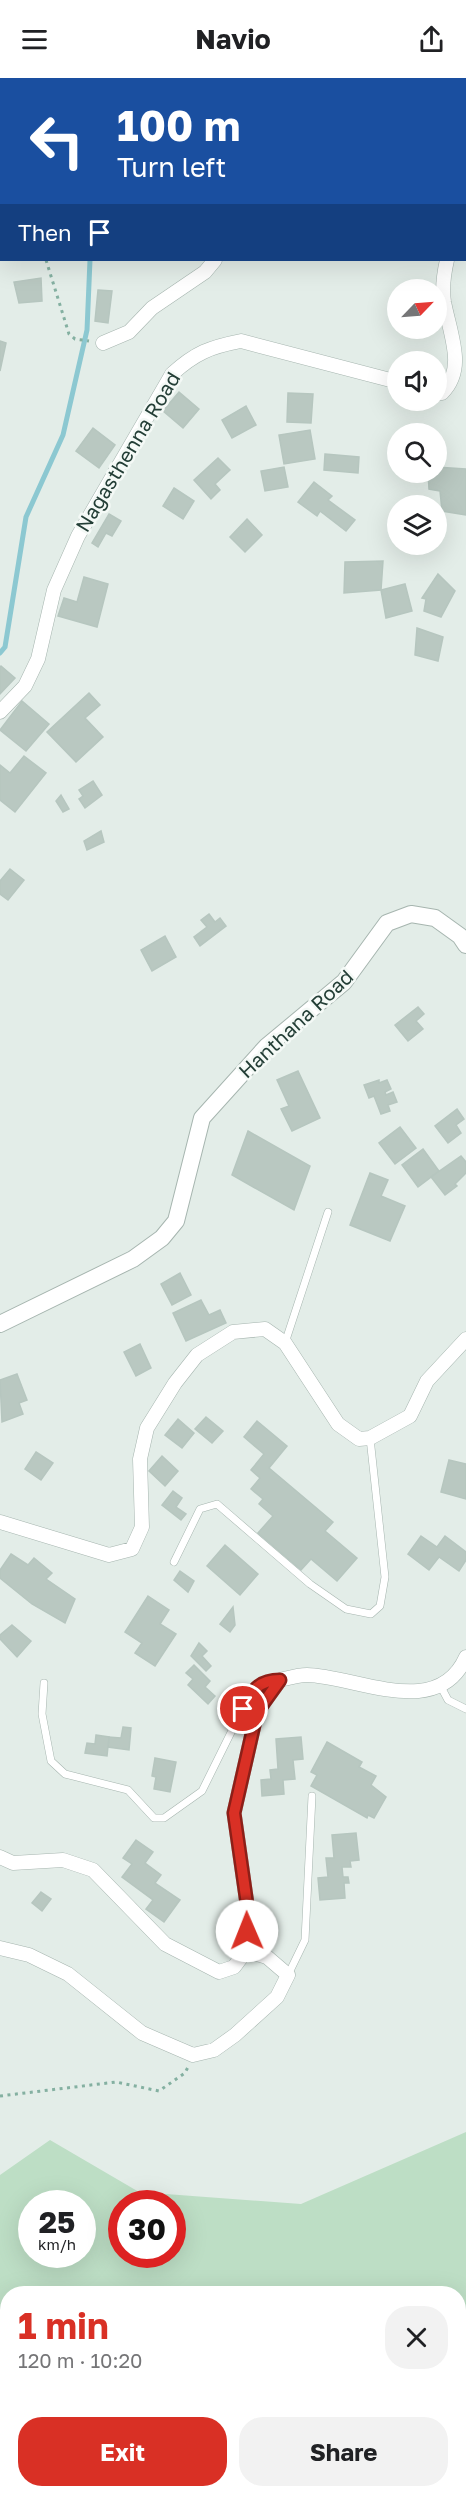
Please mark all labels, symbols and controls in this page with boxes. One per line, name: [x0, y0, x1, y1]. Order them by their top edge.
icon: menu: [18, 23, 51, 56]
text: Navio: [195, 23, 271, 55]
icon: share: [415, 23, 448, 56]
text: 100 m: [117, 100, 240, 150]
icon: left: [18, 102, 96, 180]
text: Turn left: [117, 151, 226, 183]
icon: arrive: [83, 216, 116, 249]
text: Then: [18, 219, 71, 246]
north arrow: [387, 279, 447, 339]
map controls: [387, 279, 447, 555]
button: sound: [387, 351, 447, 411]
street label: Nagasthenna Road: [70, 367, 184, 536]
button: search: [387, 423, 447, 483]
button: layers: [387, 495, 447, 555]
street label: Hanthana Road: [233, 964, 358, 1082]
pin: [217, 1683, 268, 1734]
icon: arrive: [226, 1692, 259, 1725]
position arrow: [215, 1899, 279, 1963]
speed limit sign: 30: [108, 2190, 186, 2268]
text: 25: [39, 2204, 75, 2240]
text: km/h: [38, 2235, 76, 2253]
text: 1 min: [18, 2304, 109, 2347]
button: close: [385, 2306, 448, 2369]
text: 120 m · 10:20: [18, 2348, 143, 2372]
button: Exit: [18, 2417, 227, 2486]
button: Share: [239, 2417, 448, 2486]

